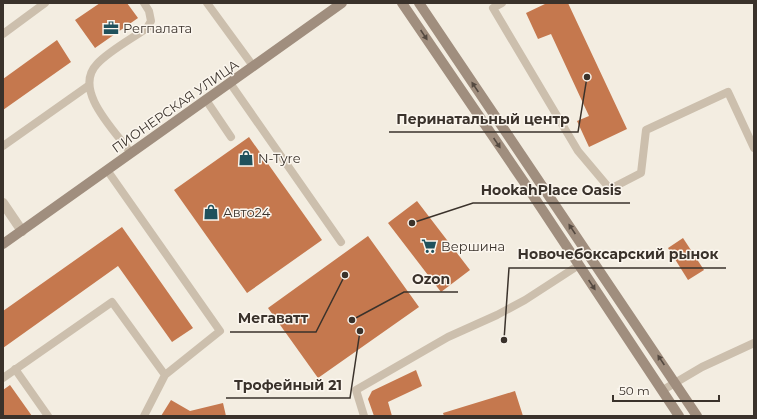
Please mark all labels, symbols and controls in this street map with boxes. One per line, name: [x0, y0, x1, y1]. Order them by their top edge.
office icon: Регпалата: [102, 19, 120, 37]
place label: Регпалата: [123, 20, 192, 36]
one-way arrow: [420, 30, 428, 41]
street label: ПИОНЕРСКАЯ УЛИЦА: [109, 56, 242, 156]
one-way arrow: [471, 82, 479, 92]
callout: Перинатальный центр: [389, 106, 578, 132]
text: Перинатальный центр: [396, 110, 570, 128]
one-way arrow: [493, 137, 501, 148]
shop icon: N-Tyre: [237, 149, 255, 167]
place label: N-Tyre: [258, 150, 301, 166]
callout: HookahPlace Oasis: [473, 177, 630, 203]
text: HookahPlace Oasis: [481, 181, 622, 199]
shop icon: Авто24: [202, 203, 220, 221]
place label: Авто24: [223, 204, 271, 220]
one-way arrow: [568, 224, 576, 234]
supermarket icon: Вершина: [420, 237, 438, 255]
place label: Вершина: [441, 238, 505, 254]
callout: Новочебоксарский рынок: [509, 242, 726, 268]
text: Новочебоксарский рынок: [518, 245, 718, 263]
callout: Ozon: [404, 266, 458, 292]
text: Ozon: [412, 270, 450, 288]
one-way arrow: [588, 280, 596, 290]
callout: Мегаватт: [230, 306, 316, 332]
text: Мегаватт: [238, 309, 309, 327]
one-way arrow: [657, 355, 665, 365]
callout: Трофейный 21: [226, 372, 350, 398]
text: Трофейный 21: [234, 376, 342, 394]
scale bar: [613, 377, 719, 403]
text: 50 m: [619, 383, 650, 398]

